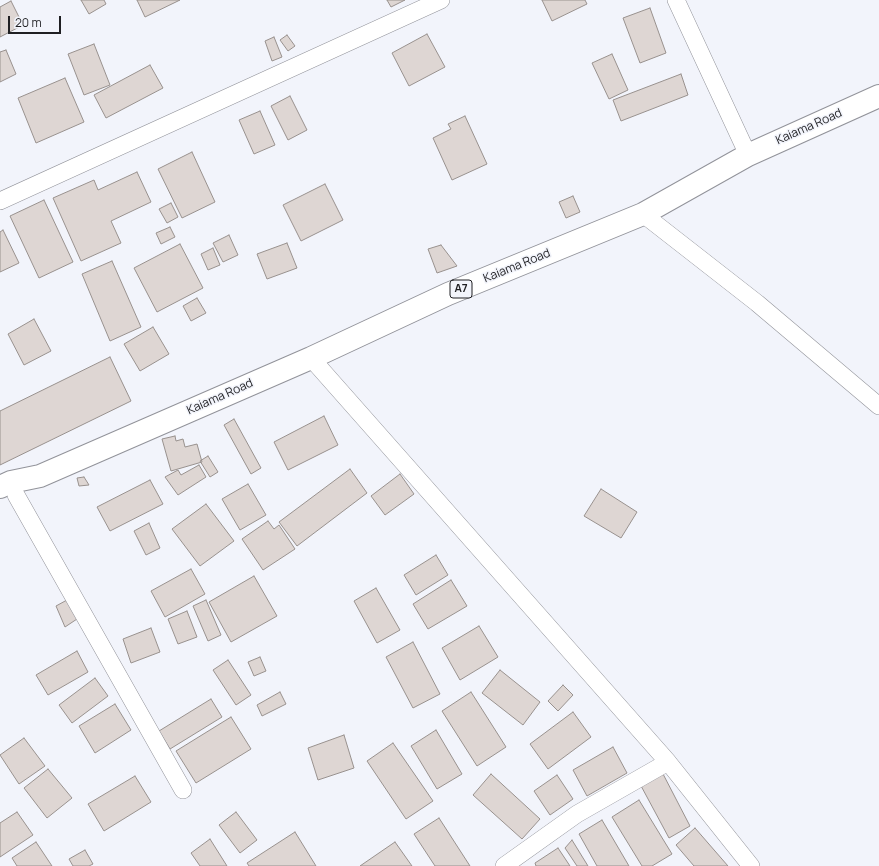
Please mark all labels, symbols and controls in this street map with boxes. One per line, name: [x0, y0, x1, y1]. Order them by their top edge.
scale bar: [10, 8, 63, 34]
text: 20 m: [15, 14, 42, 31]
street label: Kaiama Road: [774, 106, 844, 148]
street label: Kaiama Road: [481, 246, 553, 286]
road number: A7: [450, 280, 472, 298]
street label: Kaiama Road: [185, 376, 255, 418]

